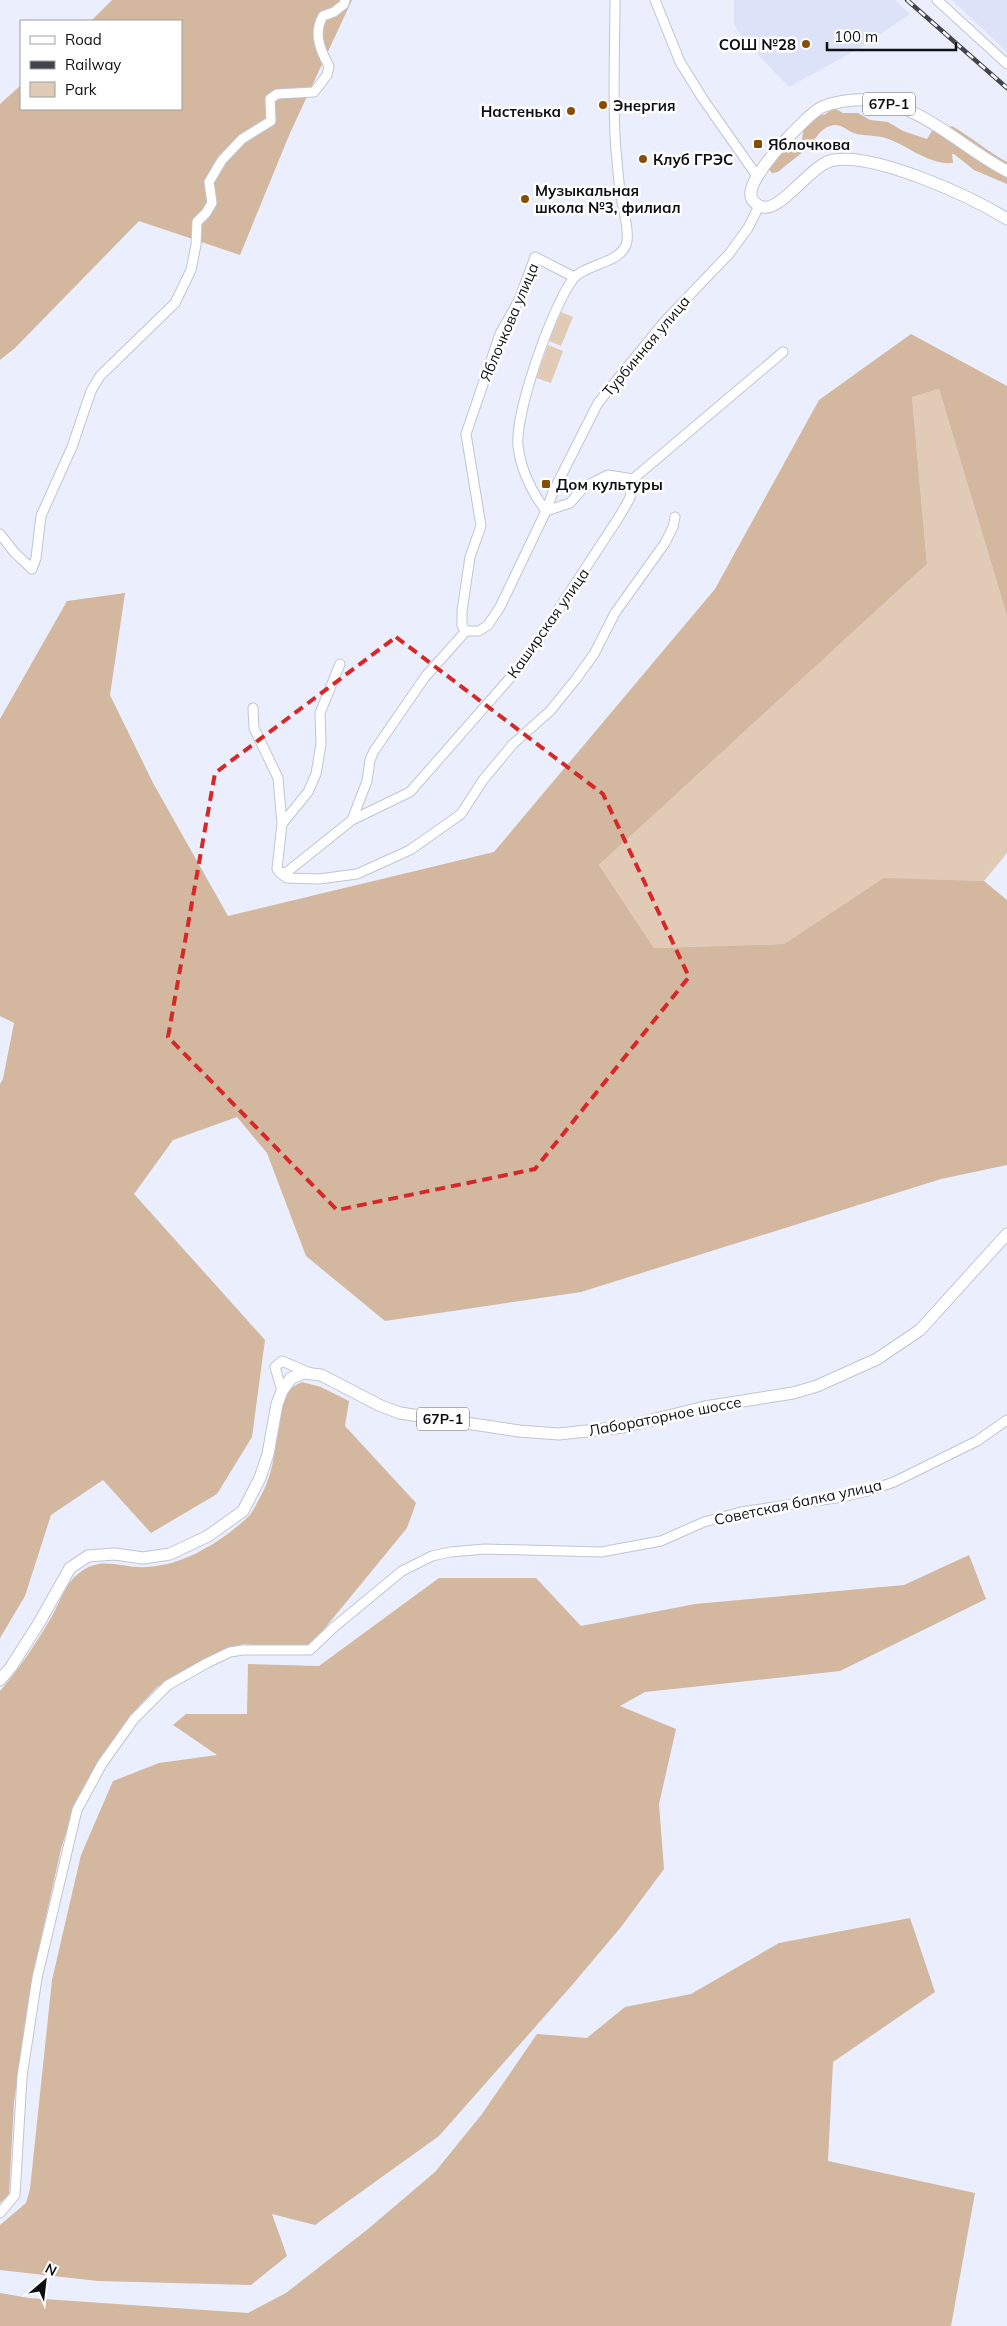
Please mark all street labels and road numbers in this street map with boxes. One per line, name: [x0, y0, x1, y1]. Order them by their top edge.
road number: 67Р-1: [863, 92, 915, 116]
street label: Яблочкова улица: [475, 260, 543, 384]
street label: Турбинная улица: [598, 292, 694, 400]
street label: Каширская улица: [503, 564, 593, 682]
street label: Лабораторное шоссе: [587, 1392, 743, 1440]
road number: 67Р-1: [417, 1408, 469, 1430]
street label: Советская балка улица: [713, 1475, 883, 1529]

